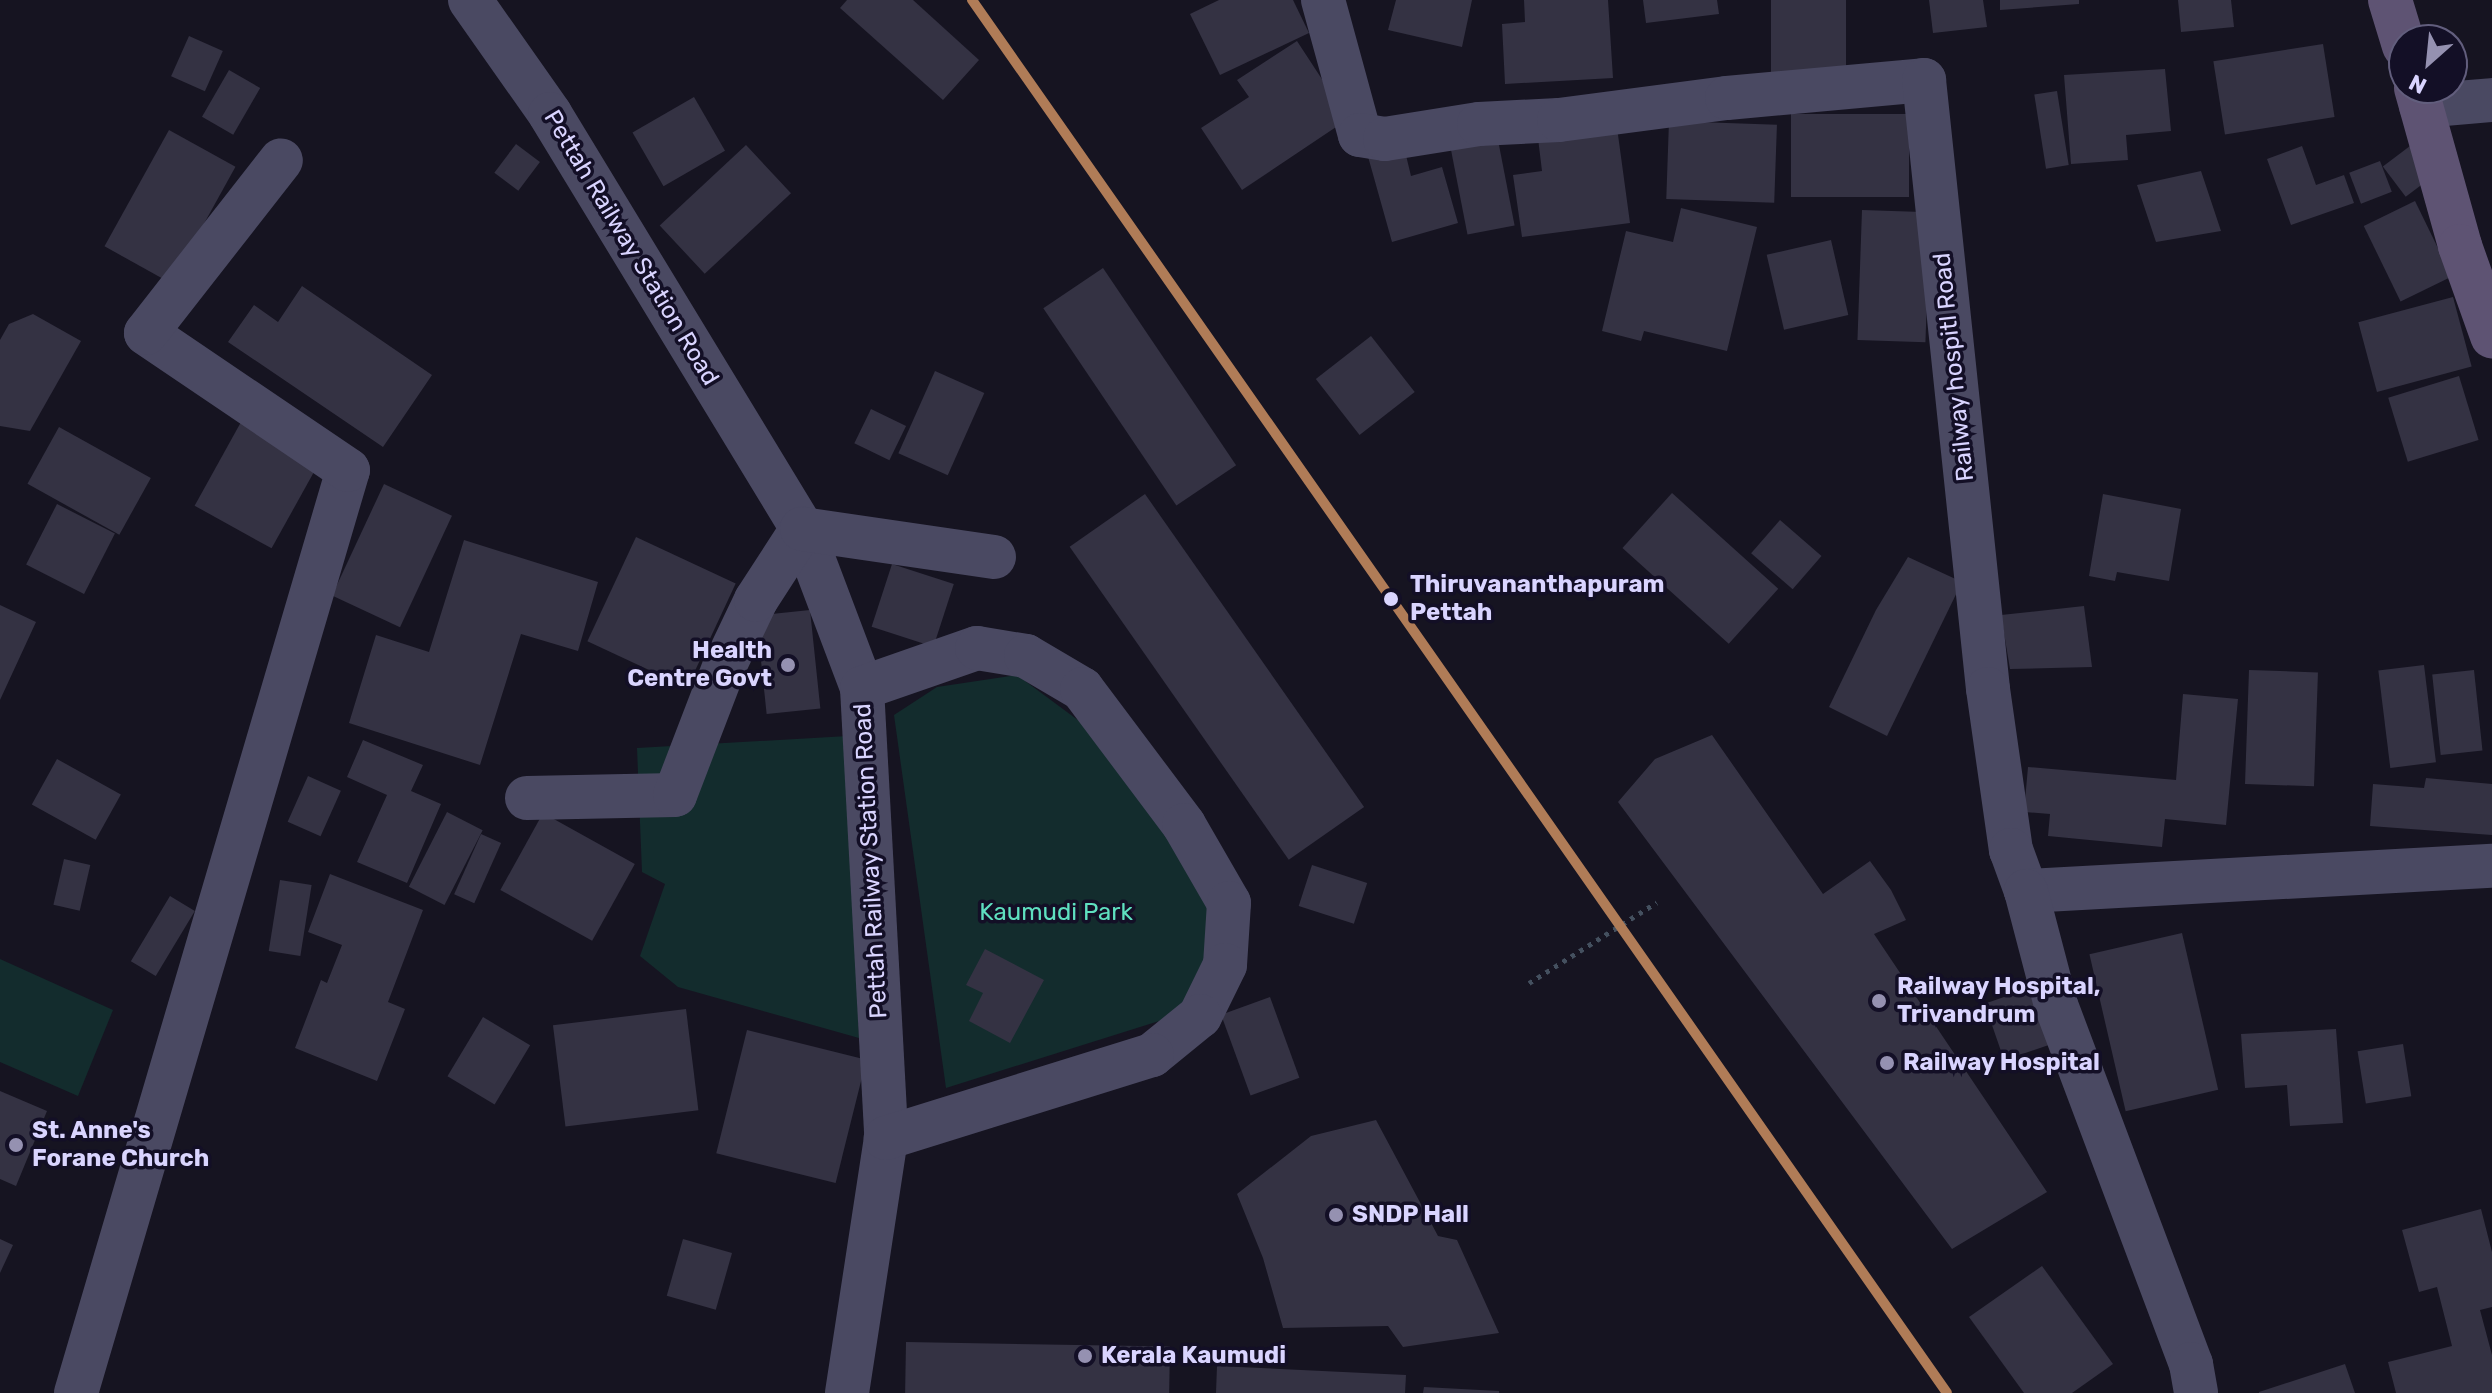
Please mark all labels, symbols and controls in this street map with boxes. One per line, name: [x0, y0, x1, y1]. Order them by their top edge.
north arrow: [2388, 24, 2468, 104]
text: N: [2405, 68, 2431, 100]
street label: Pettah Railway Station Road: [537, 105, 725, 391]
street label: Railway hospitl Road: [1928, 251, 1980, 483]
place label: Thiruvananthapuram Pettah: [1410, 571, 1665, 627]
marker: Thiruvananthapuram Pettah: [1379, 587, 1403, 611]
place label: Health Centre Govt: [627, 637, 772, 693]
marker: Health Centre Govt: [779, 656, 797, 674]
street label: Pettah Railway Station Road: [848, 702, 894, 1020]
park label: Kaumudi Park: [979, 899, 1133, 927]
place label: Railway Hospital, Trivandrum: [1897, 973, 2101, 1029]
marker: Railway Hospital, Trivandrum: [1868, 990, 1890, 1012]
place label: Railway Hospital: [1903, 1049, 2100, 1077]
marker: Railway Hospital: [1878, 1054, 1896, 1072]
place label: St. Anne's Forane Church: [32, 1117, 209, 1173]
marker: St. Anne's Forane Church: [7, 1136, 25, 1154]
place label: SNDP Hall: [1352, 1201, 1469, 1229]
marker: SNDP Hall: [1327, 1206, 1345, 1224]
place label: Kerala Kaumudi: [1101, 1342, 1286, 1370]
marker: Kerala Kaumudi: [1076, 1347, 1094, 1365]

